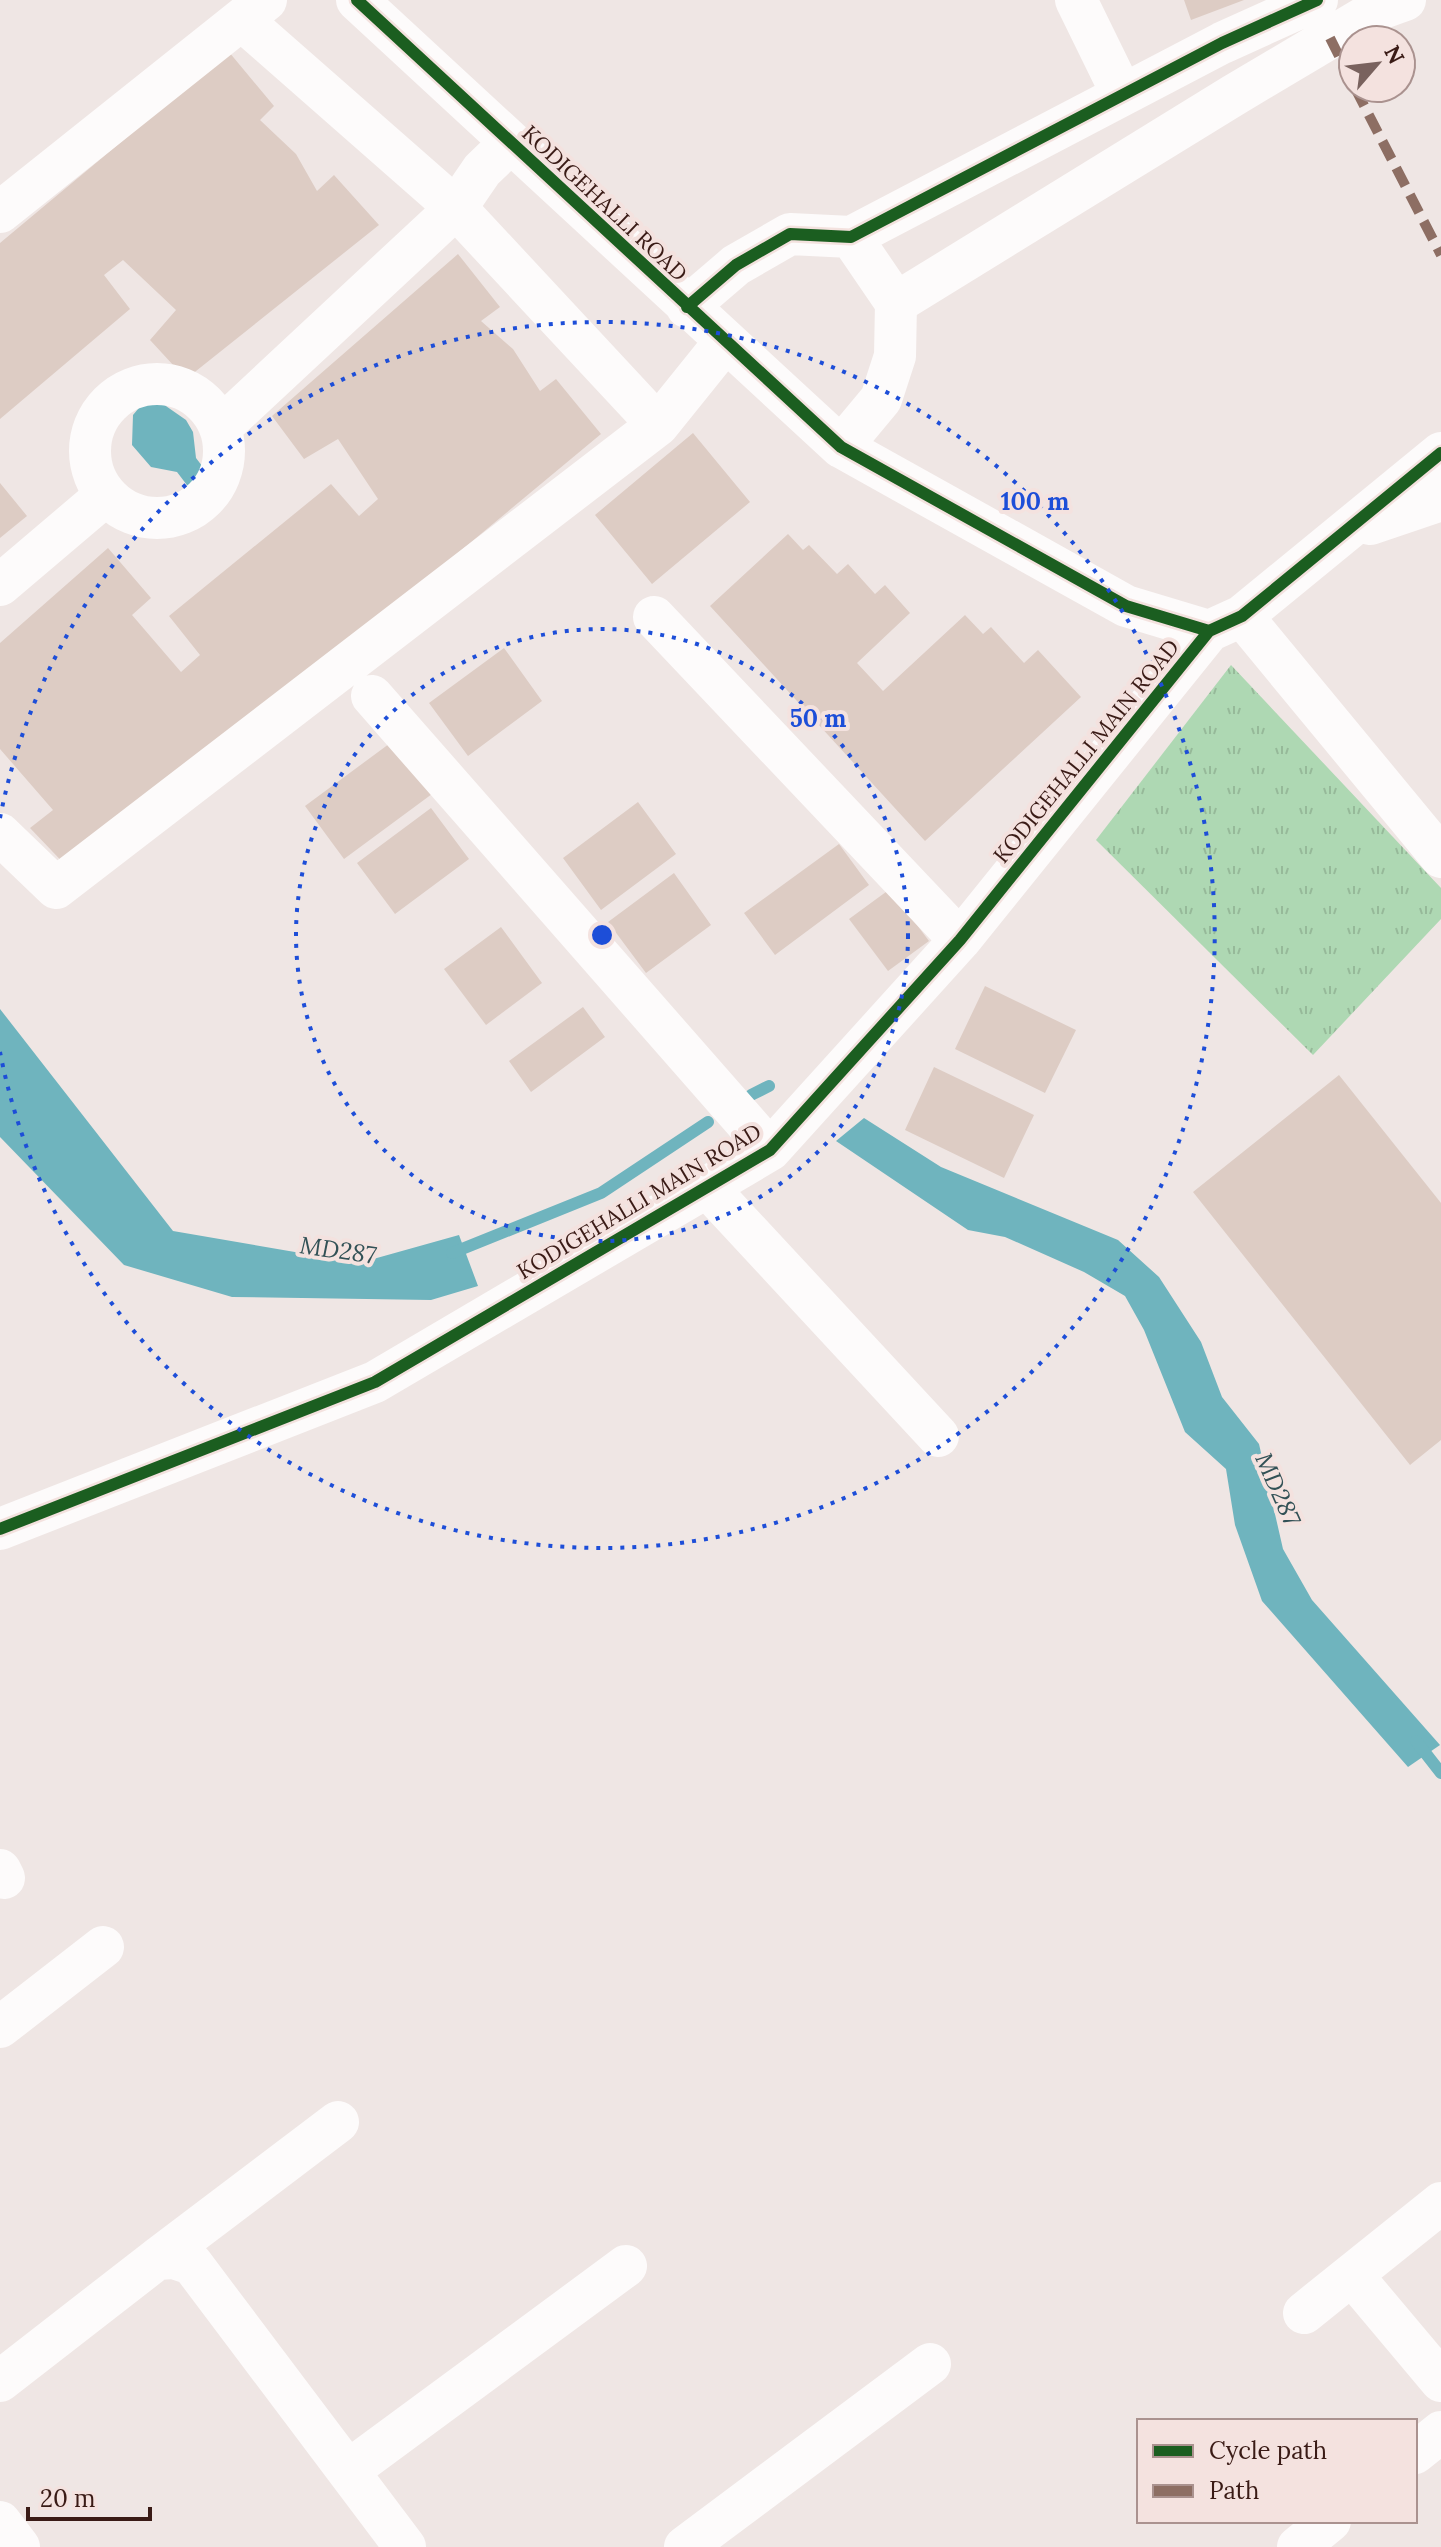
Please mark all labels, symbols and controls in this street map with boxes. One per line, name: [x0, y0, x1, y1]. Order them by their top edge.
north arrow: [1337, 24, 1417, 104]
text: N: [1378, 41, 1411, 69]
street label: KODIGEHALLI ROAD: [516, 119, 694, 287]
text: 100 m: [1001, 486, 1069, 517]
street label: KODIGEHALLI MAIN ROAD: [987, 633, 1185, 869]
text: 50 m: [790, 703, 846, 734]
centre of rings: [588, 921, 616, 949]
street label: KODIGEHALLI MAIN ROAD: [512, 1117, 766, 1285]
water label: MD287: [298, 1229, 378, 1271]
water label: MD287: [1248, 1448, 1308, 1530]
legend: [1137, 2419, 1417, 2523]
text: Cycle path: [1209, 2435, 1327, 2466]
scale bar: [28, 2471, 150, 2521]
text: Path: [1209, 2475, 1259, 2506]
text: 20 m: [40, 2483, 96, 2514]

